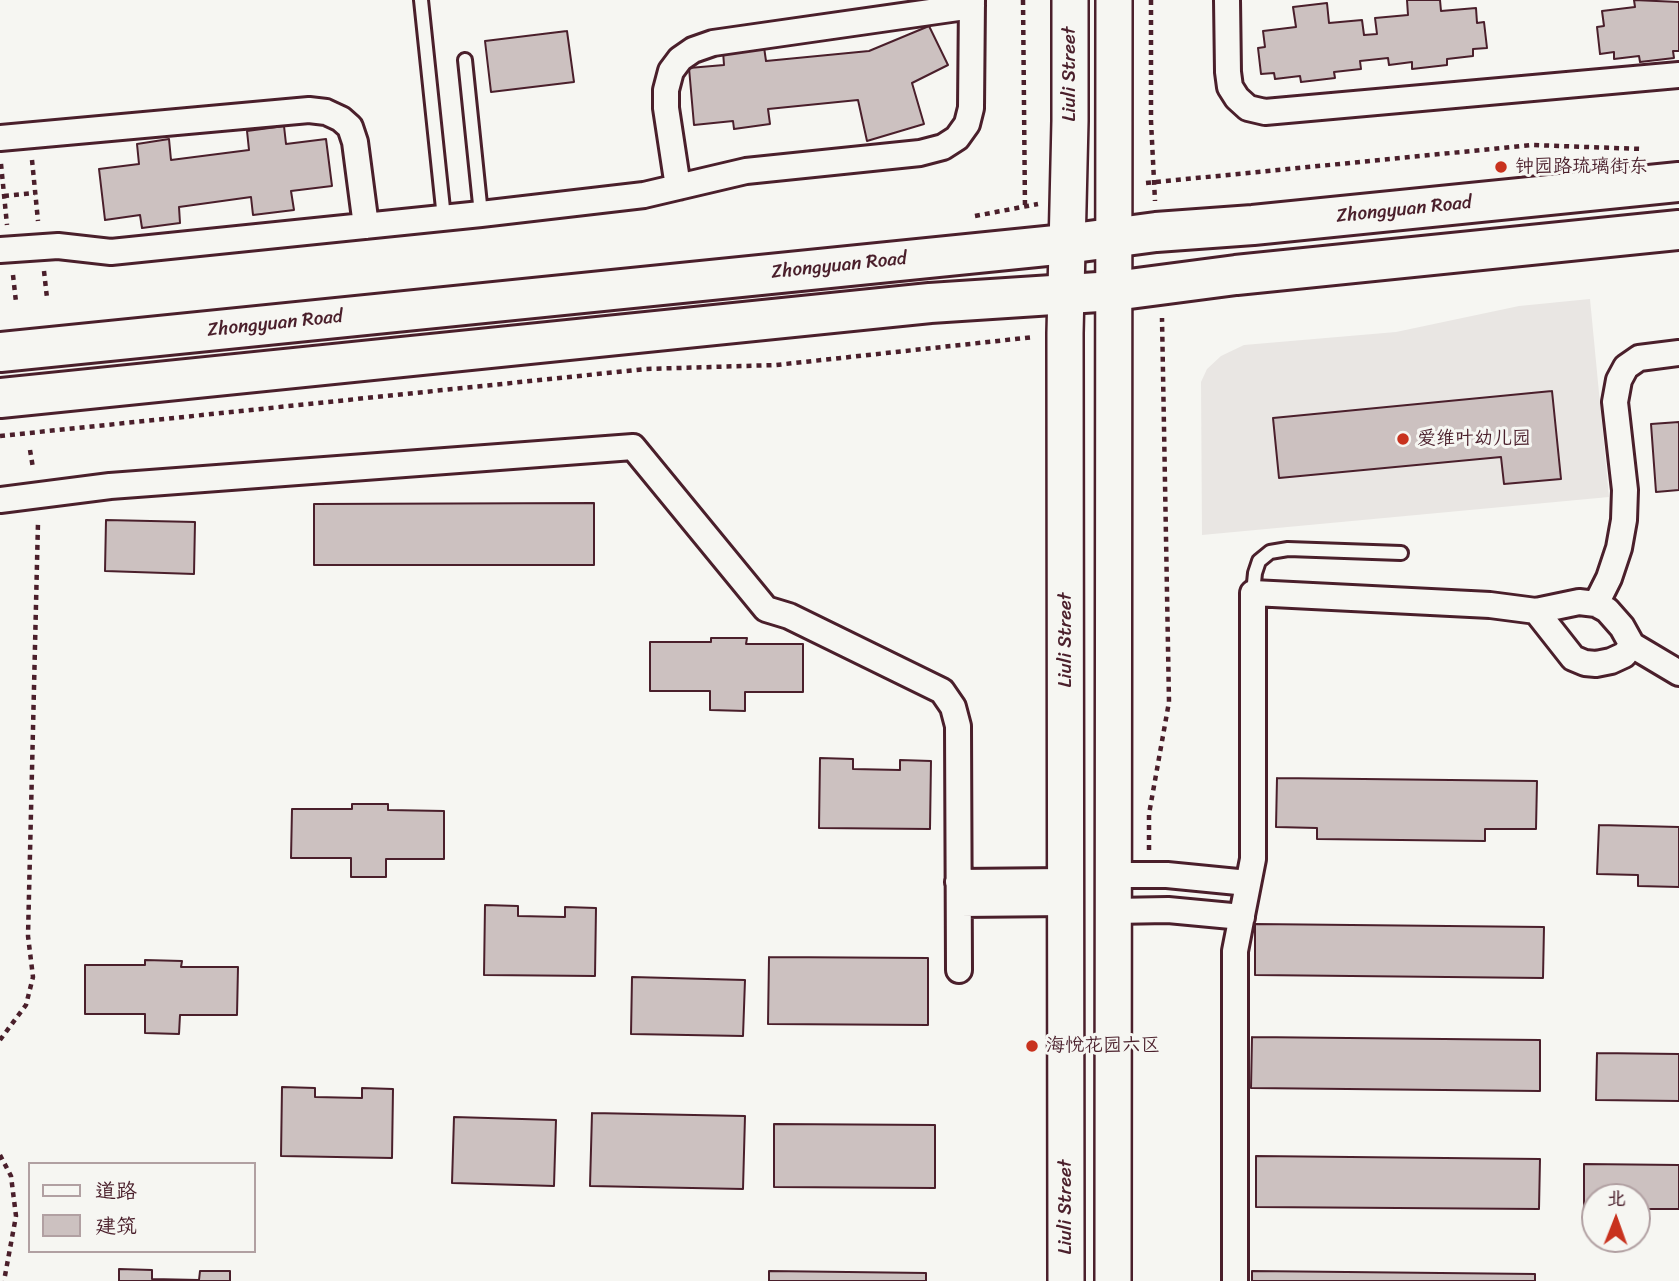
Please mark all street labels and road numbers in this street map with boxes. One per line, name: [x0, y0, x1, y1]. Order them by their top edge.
street label: Liuli Street: [1059, 26, 1081, 122]
street label: Zhongyuan Road: [1335, 192, 1473, 228]
street label: Zhongyuan Road: [770, 248, 908, 284]
street label: Zhongyuan Road: [206, 306, 344, 342]
street label: Liuli Street: [1055, 592, 1077, 688]
street label: Liuli Street: [1055, 1159, 1077, 1255]

